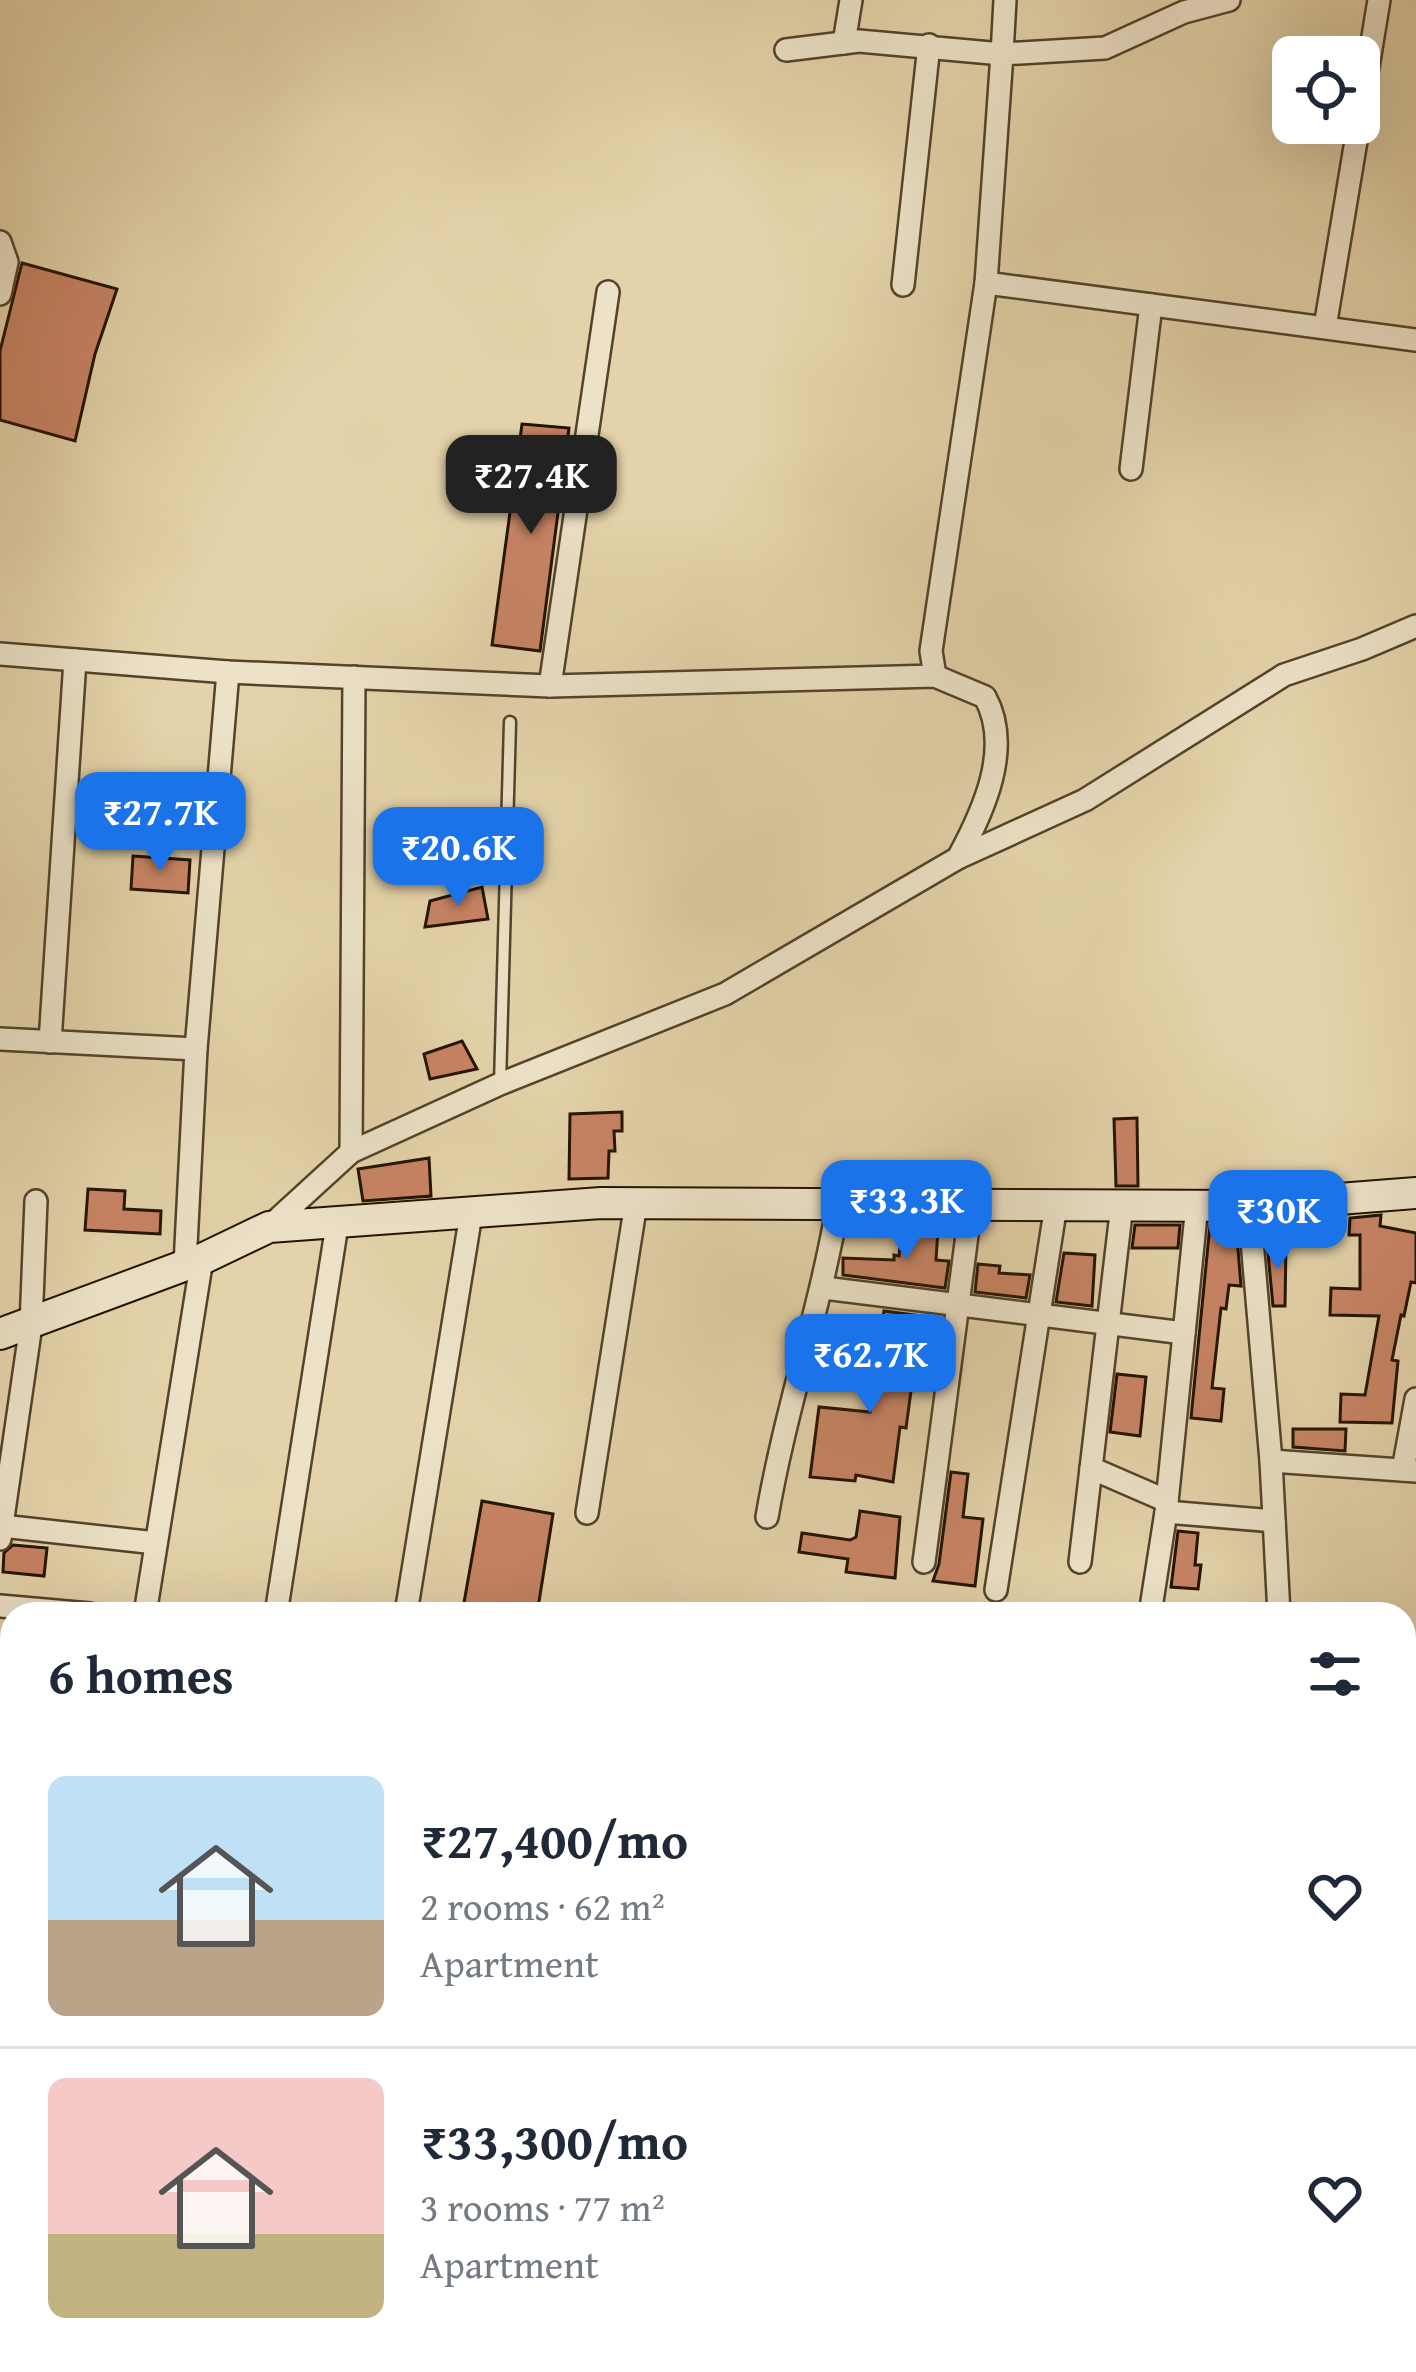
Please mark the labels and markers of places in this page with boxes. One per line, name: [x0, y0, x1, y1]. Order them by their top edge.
pin: ₹27.4K: [433, 435, 629, 537]
pin: ₹27.7K: [62, 772, 258, 874]
pin: ₹20.6K: [360, 807, 556, 909]
pin: ₹33.3K: [808, 1160, 1004, 1262]
pin: ₹30K: [1207, 1170, 1349, 1272]
pin: ₹62.7K: [772, 1314, 968, 1416]

